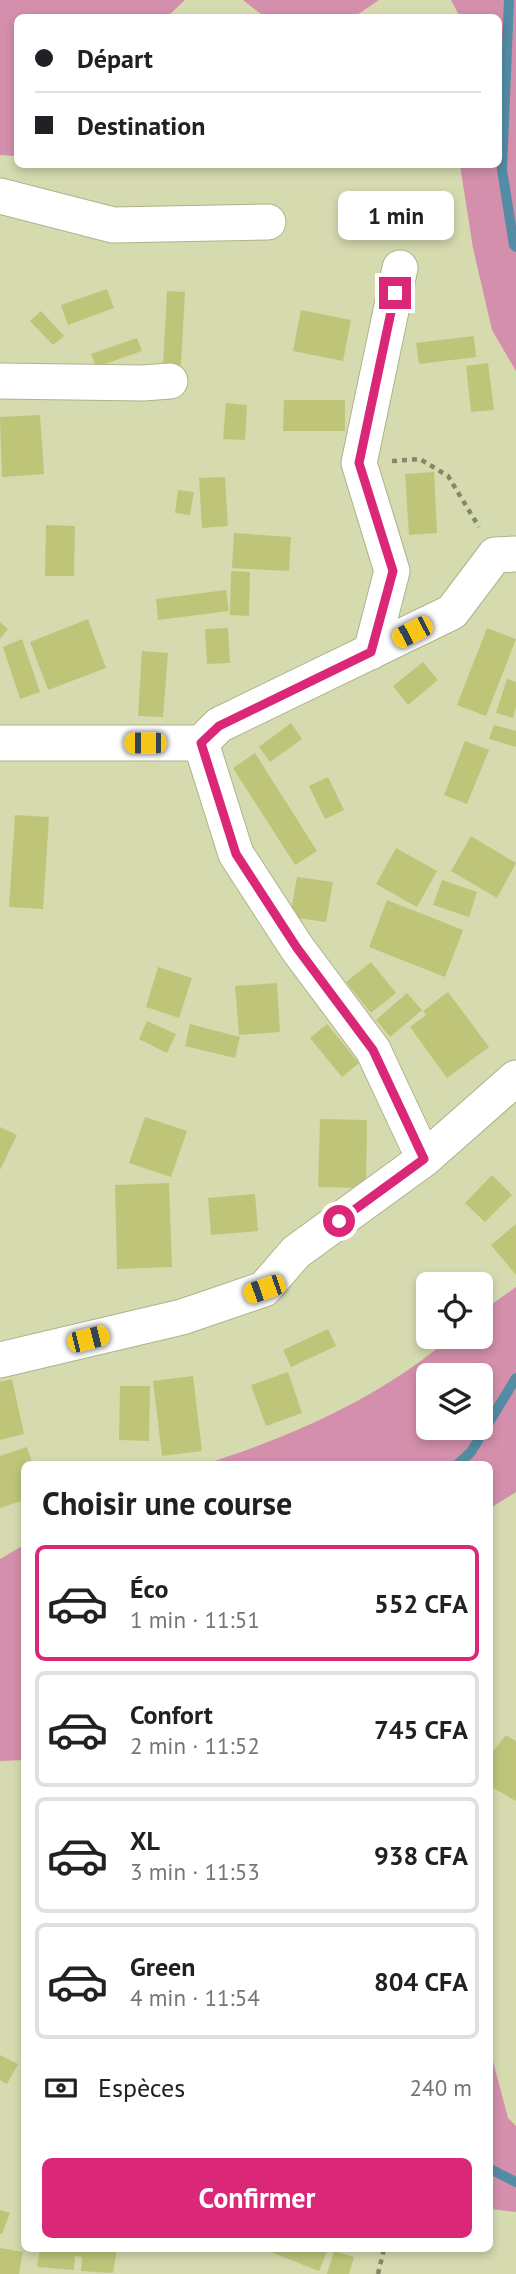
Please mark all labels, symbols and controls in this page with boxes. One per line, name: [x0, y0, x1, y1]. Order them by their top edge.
text: Départ: [77, 42, 153, 75]
text: Destination: [77, 109, 205, 142]
callout: 1 min: [337, 191, 453, 240]
text: 1 min: [368, 201, 424, 230]
route end: [379, 277, 411, 309]
car: [389, 613, 436, 651]
car: [125, 733, 167, 754]
route start: [323, 1205, 355, 1237]
car: [241, 1272, 288, 1306]
map controls: [416, 1272, 493, 1440]
button: locate: [416, 1272, 493, 1349]
car: [66, 1324, 111, 1354]
button: layers: [416, 1363, 493, 1440]
text: Choisir une course: [42, 1482, 292, 1524]
icon: car: [46, 1572, 109, 1635]
text: Éco: [130, 1572, 168, 1605]
text: 552 CFA: [374, 1587, 468, 1620]
text: 1 min · 11:51: [130, 1605, 260, 1634]
icon: car: [46, 1698, 109, 1761]
text: Confort: [130, 1698, 213, 1731]
text: 745 CFA: [374, 1713, 468, 1746]
text: 2 min · 11:52: [130, 1731, 260, 1760]
icon: car: [46, 1824, 109, 1887]
text: XL: [130, 1824, 160, 1857]
text: 938 CFA: [374, 1839, 468, 1872]
text: 3 min · 11:53: [130, 1857, 260, 1886]
icon: car: [46, 1950, 109, 2013]
text: Green: [130, 1950, 195, 1983]
text: 804 CFA: [374, 1965, 468, 1998]
text: 4 min · 11:54: [130, 1983, 260, 2012]
icon: cash: [42, 2069, 80, 2107]
text: Espèces: [98, 2071, 185, 2104]
text: 240 m: [410, 2073, 472, 2102]
button: Confirmer: [42, 2158, 472, 2238]

